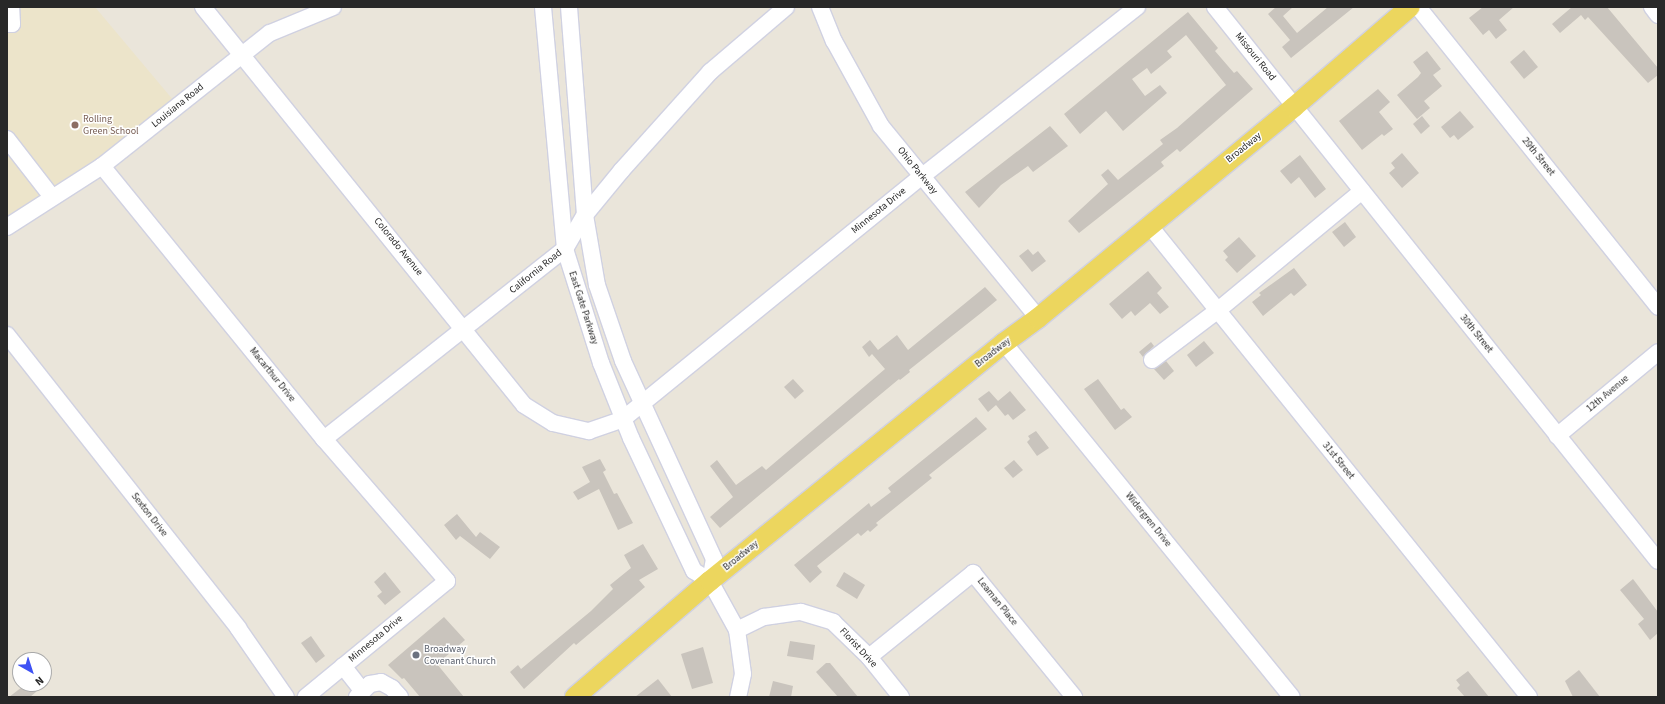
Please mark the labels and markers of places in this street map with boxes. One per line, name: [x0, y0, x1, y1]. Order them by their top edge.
place label: Rolling Green School: [83, 113, 139, 136]
marker: Rolling Green School: [70, 120, 80, 130]
place label: Broadway Covenant Church: [424, 643, 496, 666]
marker: Broadway Covenant Church: [411, 650, 421, 660]

